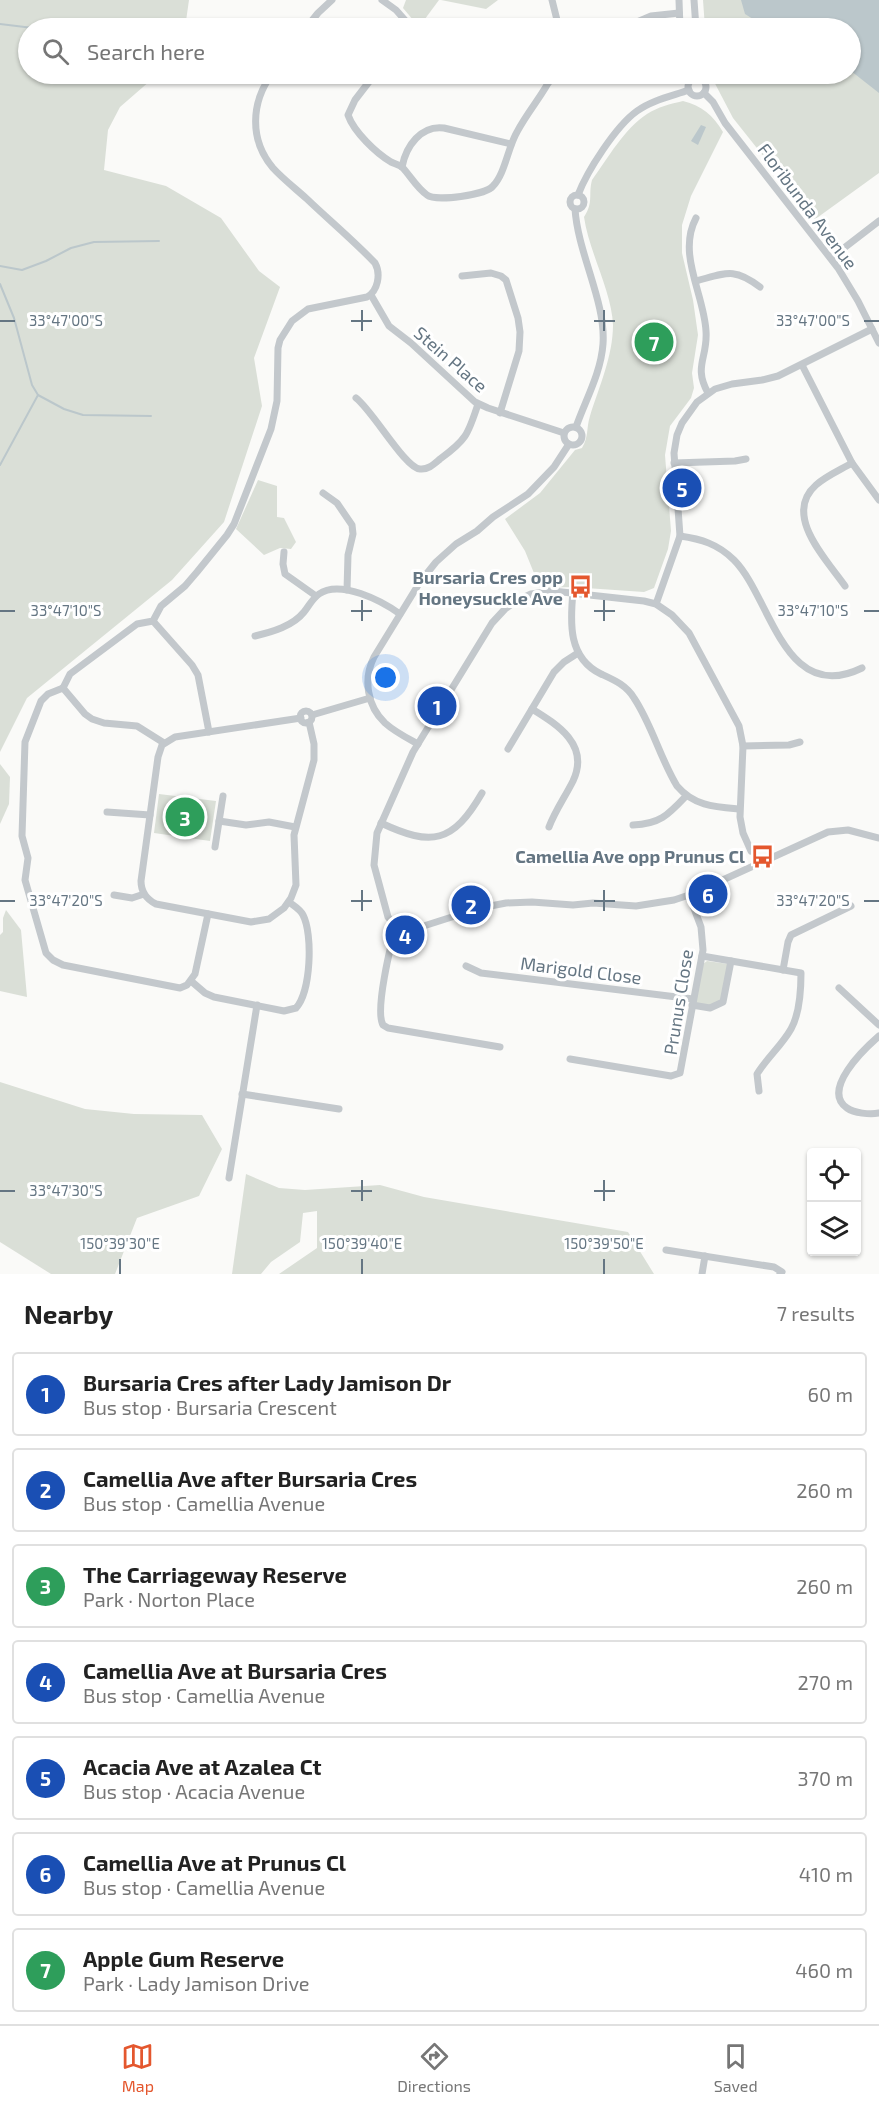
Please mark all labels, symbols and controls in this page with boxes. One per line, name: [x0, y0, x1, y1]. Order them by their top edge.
search box: [18, 18, 861, 84]
icon: search: [39, 35, 72, 68]
text: Search here: [87, 38, 205, 64]
street label: Floribunda Avenue: [753, 139, 863, 273]
text: 33°47'00"S: [29, 311, 103, 329]
text: 33°47'00"S: [776, 311, 850, 329]
pin: 7: [634, 320, 674, 364]
street label: Stein Place: [410, 321, 492, 397]
pin: 5: [662, 466, 702, 510]
place label: Bursaria Cres opp Honeysuckle Ave: [413, 566, 563, 609]
bus stop icon: Bursaria Cres opp Honeysuckle Ave: [568, 574, 594, 600]
text: 33°47'10"S: [31, 601, 101, 619]
text: 33°47'10"S: [778, 601, 848, 619]
your location: [371, 663, 400, 692]
pin: 1: [418, 684, 456, 728]
pin: 3: [166, 794, 204, 840]
bus stop icon: Camellia Ave opp Prunus Cl: [750, 843, 776, 869]
place label: Camellia Ave opp Prunus Cl: [515, 845, 745, 867]
pin: 6: [688, 872, 728, 916]
pin: 2: [452, 882, 490, 928]
text: 33°47'20"S: [29, 891, 103, 909]
text: 33°47'20"S: [776, 891, 850, 909]
pin: 4: [386, 912, 424, 958]
street label: Prunus Close: [659, 948, 697, 1056]
street label: Marigold Close: [519, 952, 643, 988]
map controls: [807, 1148, 861, 1256]
button: locate: [807, 1148, 861, 1202]
text: 33°47'30"S: [29, 1181, 103, 1199]
button: layers: [807, 1202, 861, 1256]
text: 150°39'30"E: [80, 1234, 160, 1252]
text: 150°39'40"E: [322, 1234, 402, 1252]
text: 150°39'50"E: [564, 1234, 644, 1252]
text: Nearby: [24, 1298, 113, 1329]
text: 7 results: [777, 1301, 855, 1325]
text: Bursaria Cres after Lady Jamison Dr: [83, 1369, 451, 1395]
text: 1: [41, 1382, 50, 1406]
text: 60 m: [808, 1382, 853, 1406]
text: Bus stop · Bursaria Crescent: [83, 1395, 337, 1419]
text: Camellia Ave after Bursaria Cres: [83, 1465, 417, 1491]
text: 2: [40, 1478, 51, 1502]
text: 260 m: [796, 1478, 853, 1502]
text: Bus stop · Camellia Avenue: [83, 1491, 325, 1515]
text: The Carriageway Reserve: [83, 1561, 347, 1587]
text: 3: [40, 1574, 51, 1598]
text: 260 m: [796, 1574, 853, 1598]
text: Park · Norton Place: [83, 1587, 255, 1611]
text: Camellia Ave at Bursaria Cres: [83, 1657, 387, 1683]
text: 4: [39, 1670, 52, 1694]
text: 270 m: [797, 1670, 853, 1694]
text: Bus stop · Camellia Avenue: [83, 1683, 325, 1707]
text: Acacia Ave at Azalea Ct: [83, 1753, 322, 1779]
text: 5: [40, 1766, 51, 1790]
text: 370 m: [798, 1766, 853, 1790]
text: Bus stop · Acacia Avenue: [83, 1779, 305, 1803]
text: Camellia Ave at Prunus Cl: [83, 1849, 346, 1875]
text: 6: [40, 1862, 51, 1886]
text: 410 m: [799, 1862, 853, 1886]
text: Bus stop · Camellia Avenue: [83, 1875, 325, 1899]
text: Apple Gum Reserve: [83, 1945, 284, 1971]
text: 7: [40, 1958, 51, 1982]
text: 460 m: [795, 1958, 853, 1982]
text: Park · Lady Jamison Drive: [83, 1971, 310, 1995]
tab: Map: [121, 2040, 154, 2095]
tab: Directions: [397, 2040, 471, 2095]
tab: Saved: [714, 2040, 758, 2095]

